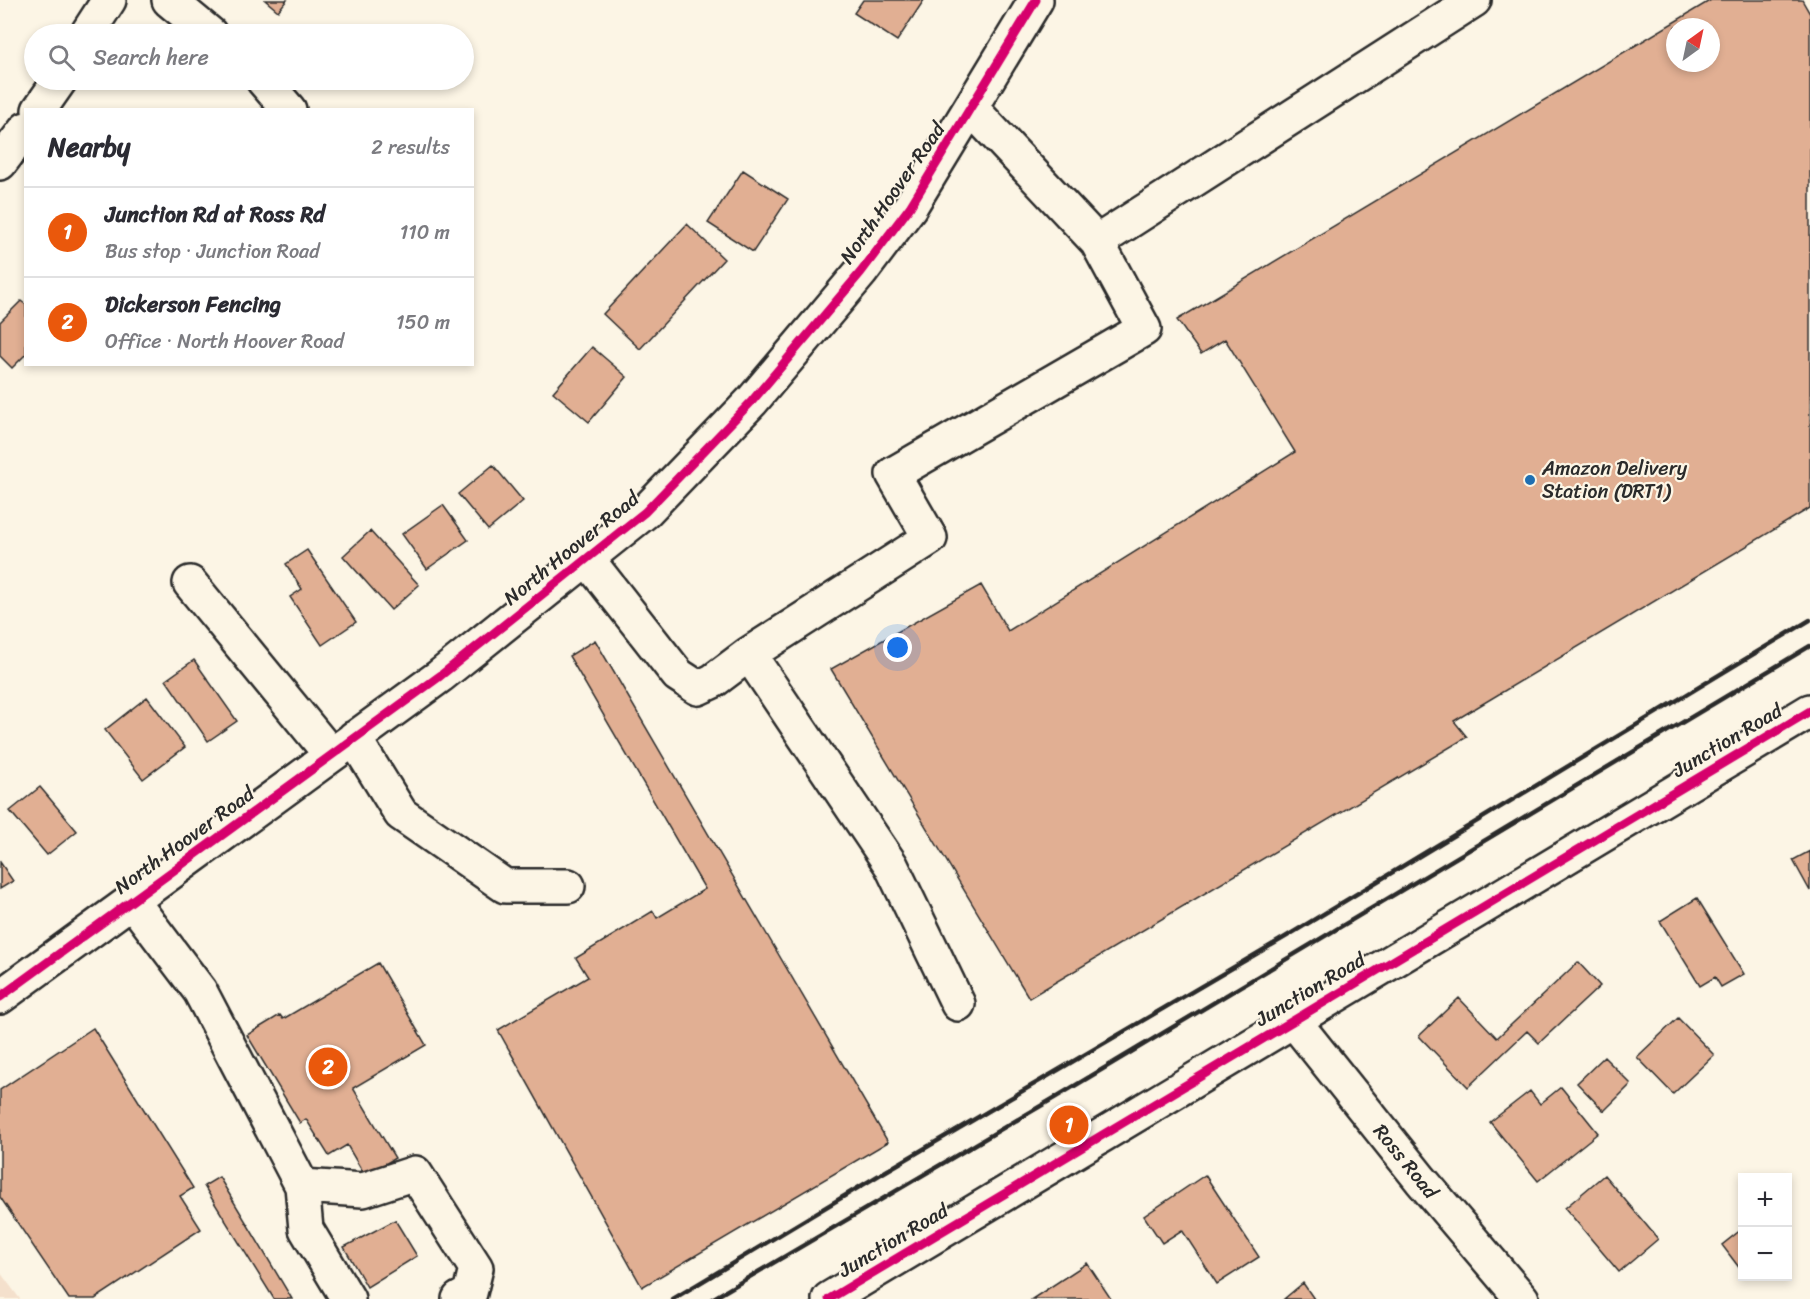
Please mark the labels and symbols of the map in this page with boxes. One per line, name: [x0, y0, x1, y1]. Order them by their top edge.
north arrow: [1666, 18, 1720, 72]
street label: North Hoover Road: [830, 114, 955, 272]
place label: Amazon Delivery Station (DRT1): [1541, 451, 1688, 509]
marker: Amazon Delivery Station (DRT1): [1523, 473, 1537, 487]
street label: North Hoover Road: [496, 481, 648, 614]
your location: [883, 633, 912, 662]
street label: Junction Road: [1665, 693, 1790, 788]
street label: North Hoover Road: [107, 776, 263, 904]
street label: Junction Road: [1248, 942, 1373, 1037]
pin: 2: [308, 1044, 348, 1090]
pin: 1: [1050, 1102, 1088, 1148]
street label: Ross Road: [1364, 1116, 1448, 1208]
street label: Junction Road: [831, 1193, 956, 1288]

